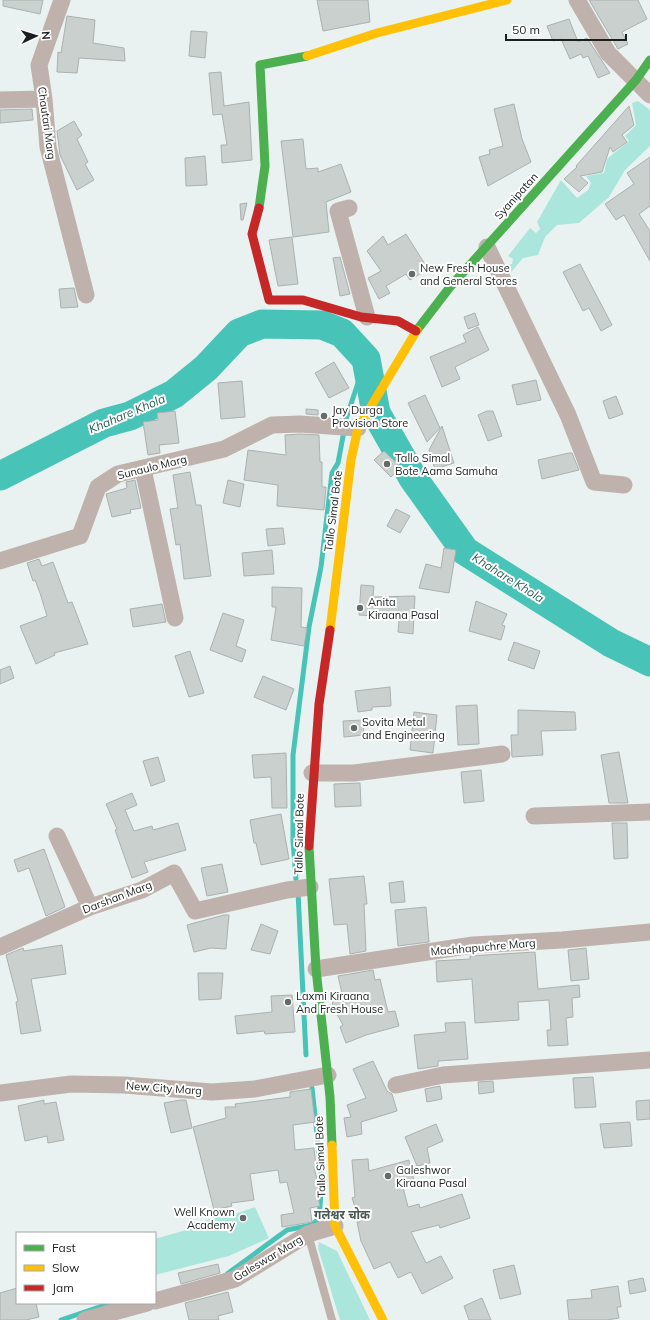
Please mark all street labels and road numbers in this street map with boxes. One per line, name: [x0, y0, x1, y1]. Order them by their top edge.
street label: Chautari Marg: [35, 86, 59, 160]
street label: Syanipatan: [491, 170, 541, 222]
street label: Sunaulo Marg: [116, 452, 188, 482]
street label: Tallo Simal Bote: [321, 470, 345, 552]
street label: Tallo Simal Bote: [291, 793, 307, 875]
street label: Darshan Marg: [80, 877, 154, 917]
street label: Machhapuchre Marg: [430, 935, 536, 959]
street label: New City Marg: [126, 1078, 202, 1098]
street label: Tallo Simal Bote: [312, 1116, 328, 1198]
street label: Galeswar Marg: [231, 1232, 305, 1284]

